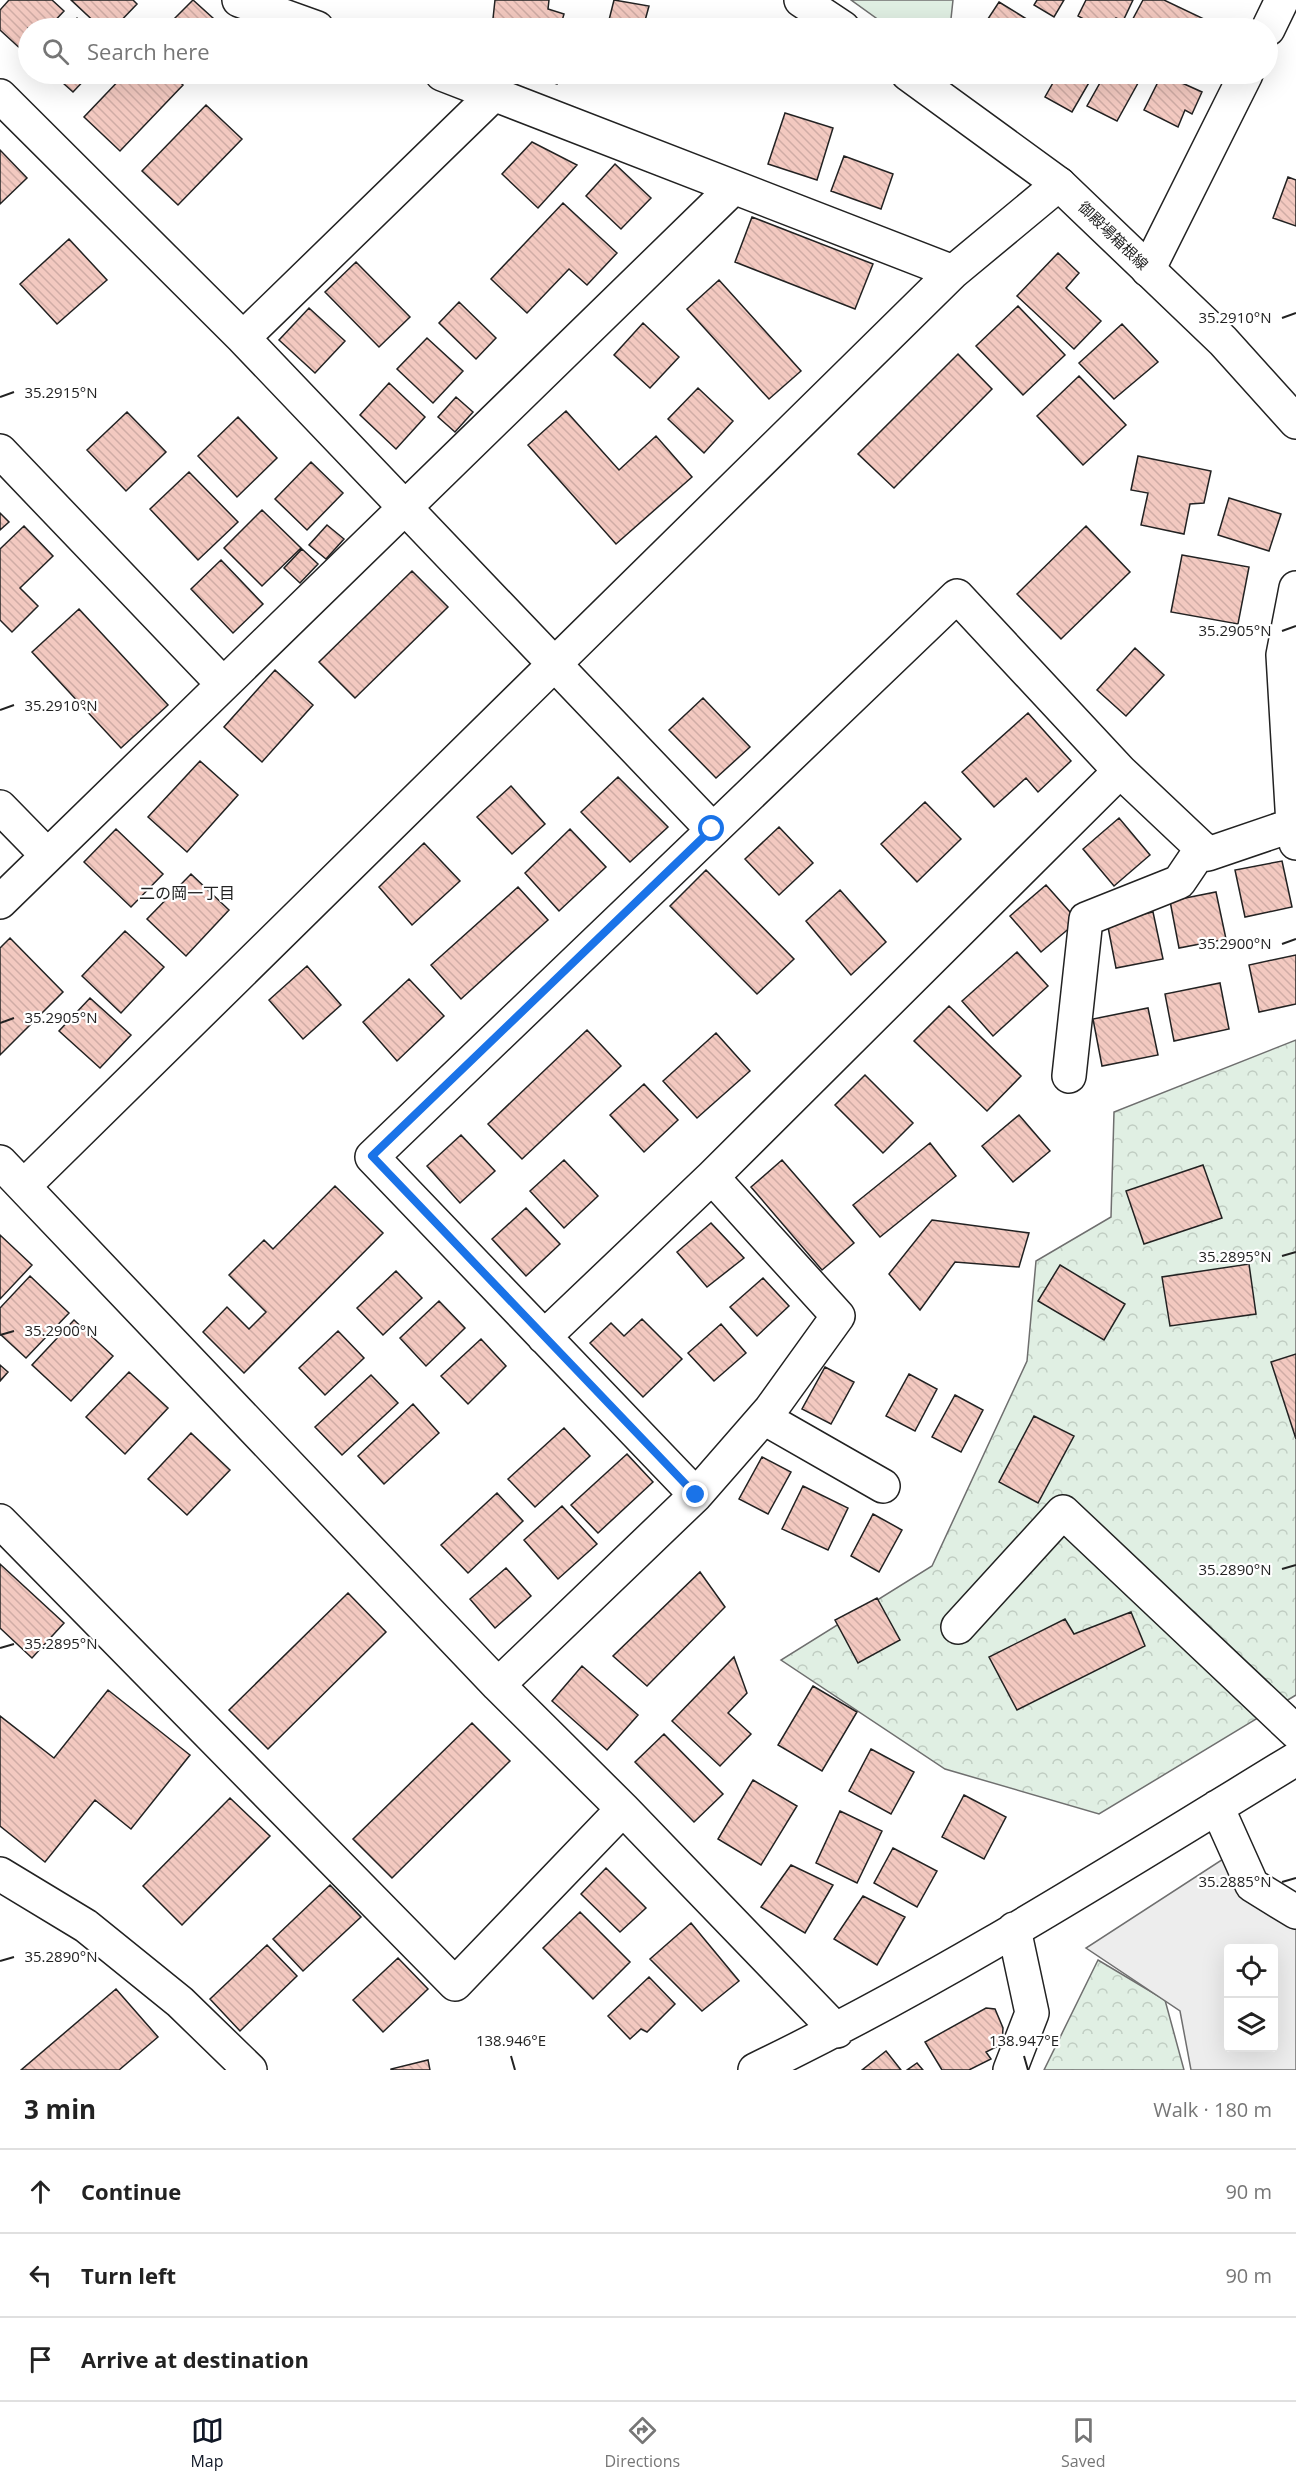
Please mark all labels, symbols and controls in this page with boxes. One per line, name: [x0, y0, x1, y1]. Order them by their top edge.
search box: [18, 18, 1278, 84]
icon: search: [39, 35, 72, 68]
text: Search here: [87, 36, 210, 66]
street label: 御殿場箱根線: [1074, 197, 1153, 274]
text: 35.2910°N: [1198, 307, 1272, 327]
text: 35.2915°N: [24, 382, 98, 402]
text: 35.2905°N: [1198, 620, 1272, 640]
text: 35.2910°N: [24, 695, 98, 715]
route start: [698, 815, 724, 841]
district label: 二の岡一丁目: [139, 882, 235, 904]
text: 35.2900°N: [1198, 933, 1272, 953]
text: 35.2905°N: [24, 1007, 98, 1027]
text: 35.2895°N: [1198, 1246, 1272, 1266]
text: 35.2900°N: [24, 1320, 98, 1340]
route end: [682, 1481, 708, 1507]
text: 35.2890°N: [1198, 1559, 1272, 1579]
text: 35.2895°N: [24, 1633, 98, 1653]
text: 35.2885°N: [1198, 1871, 1272, 1891]
map controls: [1224, 1944, 1278, 2052]
button: locate: [1224, 1944, 1278, 1998]
text: 35.2890°N: [24, 1946, 98, 1966]
button: layers: [1224, 1998, 1278, 2052]
text: 138.946°E: [476, 2030, 546, 2050]
text: 138.947°E: [989, 2030, 1059, 2050]
text: 3 min: [24, 2091, 96, 2127]
text: Walk · 180 m: [1153, 2096, 1272, 2123]
icon: ahead: [24, 2175, 57, 2208]
text: Continue: [81, 2176, 181, 2206]
text: 90 m: [1225, 2178, 1272, 2205]
icon: left: [24, 2259, 57, 2292]
text: Turn left: [81, 2260, 176, 2290]
text: 90 m: [1225, 2262, 1272, 2289]
icon: arrive: [24, 2343, 57, 2376]
text: Arrive at destination: [81, 2344, 309, 2374]
tab: Map: [190, 2414, 224, 2472]
tab: Directions: [604, 2414, 680, 2472]
tab: Saved: [1061, 2414, 1106, 2472]

